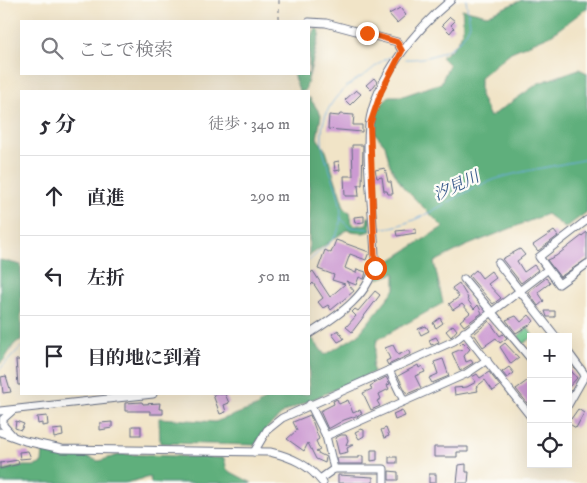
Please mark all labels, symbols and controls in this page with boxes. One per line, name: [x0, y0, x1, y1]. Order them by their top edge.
search box: [20, 20, 310, 75]
route end: [356, 22, 379, 45]
icon: search: [38, 34, 66, 62]
text: ここで検索: [78, 39, 173, 62]
text: 5 分: [40, 112, 76, 138]
text: 徒歩 · 340 m: [208, 114, 290, 134]
water label: 汐見川: [430, 166, 484, 205]
icon: ahead: [40, 182, 68, 210]
text: 290 m: [250, 186, 290, 206]
text: 直進: [87, 187, 125, 210]
route start: [364, 257, 387, 280]
icon: left: [40, 262, 68, 290]
text: 50 m: [258, 266, 290, 286]
text: 左折: [87, 267, 125, 290]
map controls: [527, 333, 572, 468]
button: +: [527, 333, 572, 378]
icon: arrive: [40, 342, 68, 370]
text: 目的地に到着: [87, 347, 201, 370]
button: −: [527, 378, 572, 423]
button: locate: [527, 423, 572, 468]

